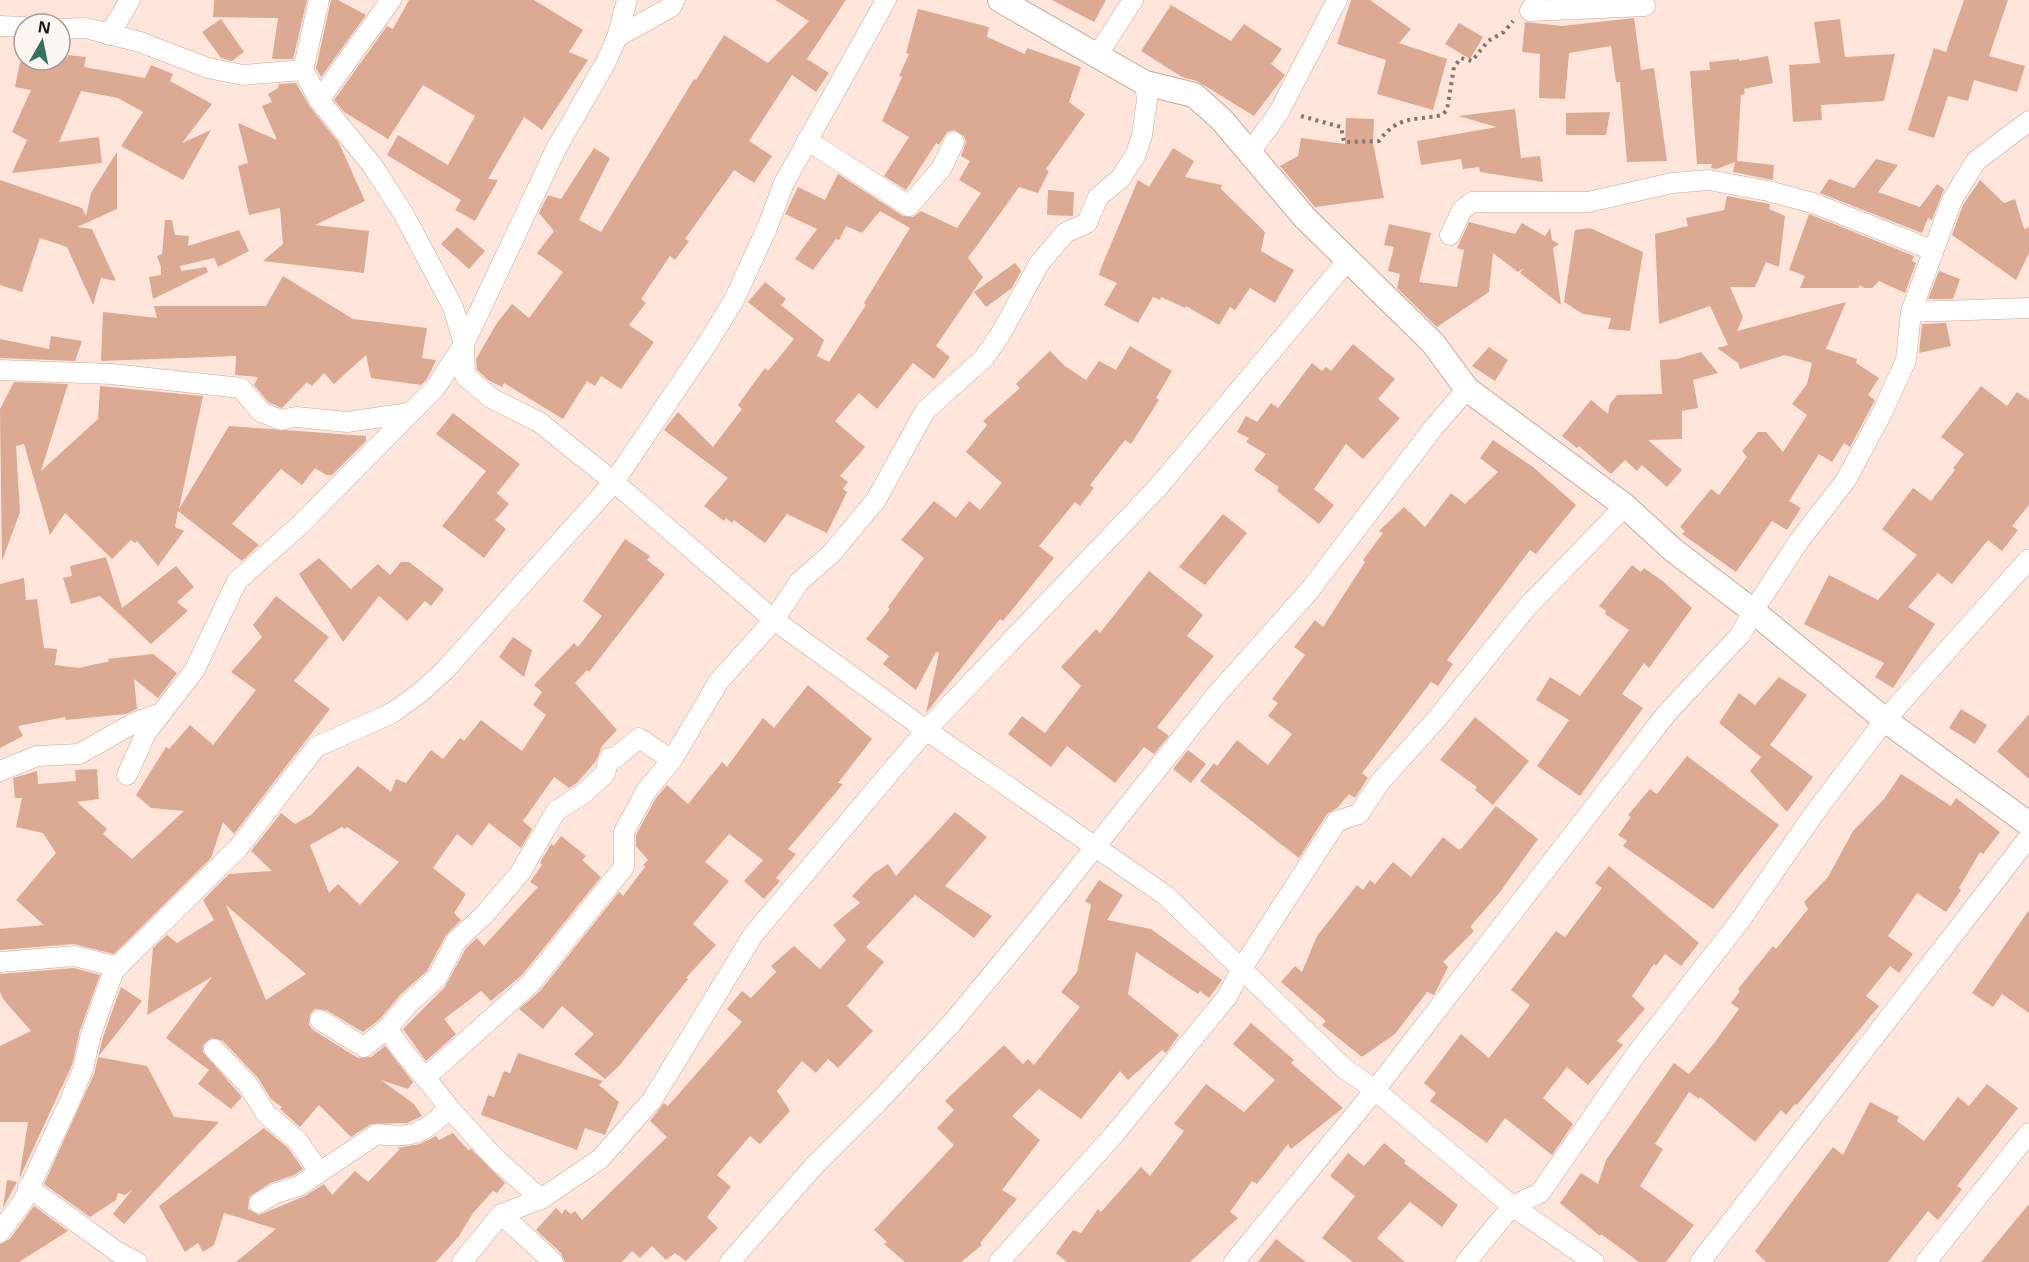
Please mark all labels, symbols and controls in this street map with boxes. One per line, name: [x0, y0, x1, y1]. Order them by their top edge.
north arrow: [12, 12, 72, 72]
text: N: [36, 15, 52, 39]

